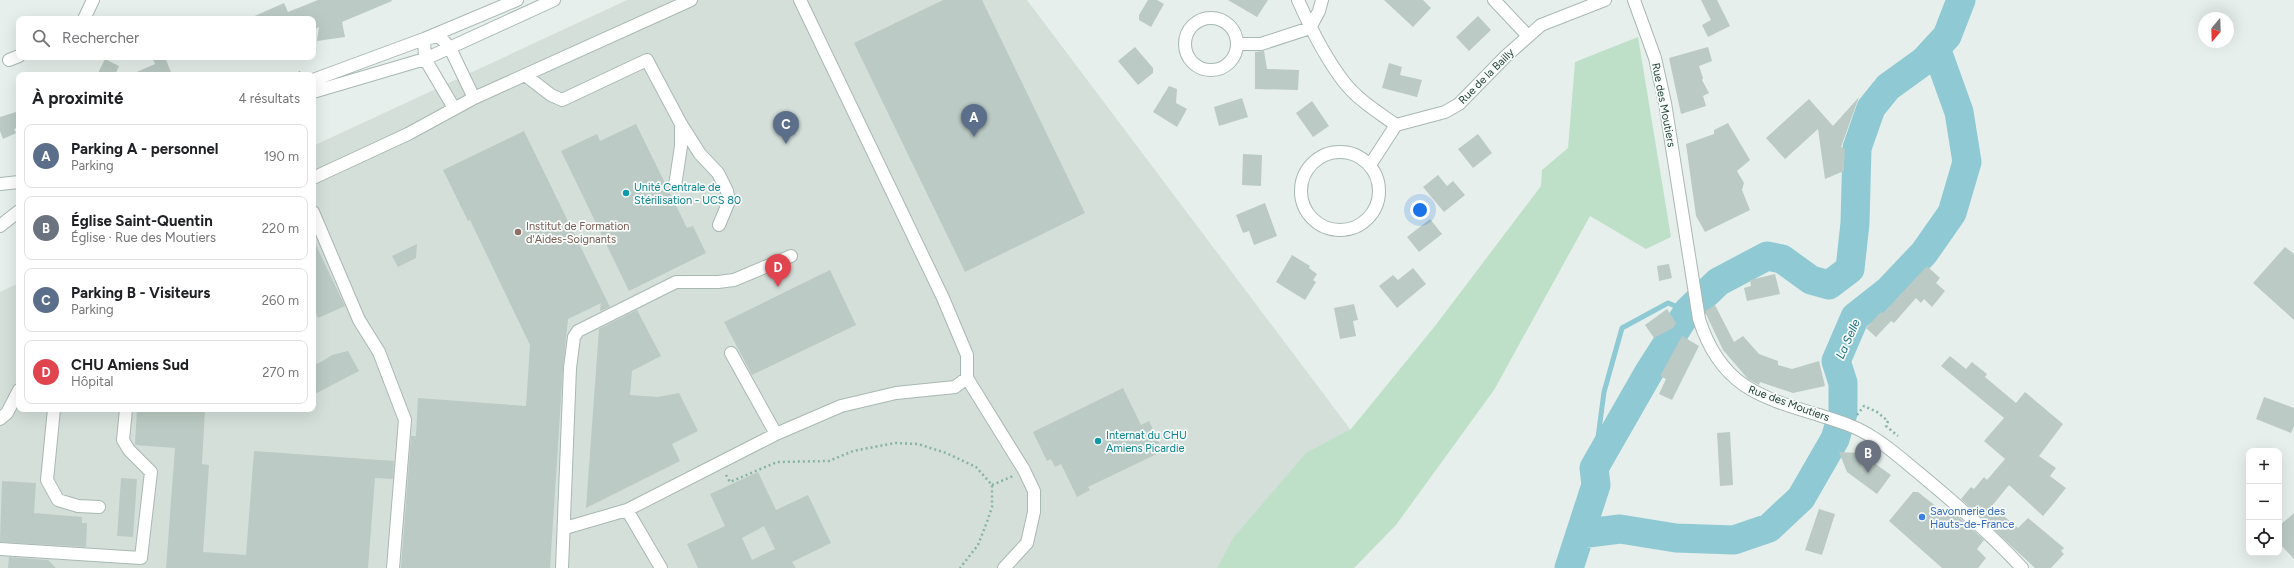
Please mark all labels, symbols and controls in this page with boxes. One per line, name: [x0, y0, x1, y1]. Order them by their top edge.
north arrow: [2198, 12, 2234, 48]
search box: [16, 16, 316, 60]
icon: search: [30, 27, 52, 49]
text: Rechercher: [62, 29, 139, 47]
street label: Rue de la Bailly: [1456, 46, 1517, 107]
street label: Rue des Moutiers: [1649, 62, 1678, 148]
text: À proximité: [32, 88, 123, 108]
text: 4 résultats: [239, 91, 300, 106]
pin: A: [961, 104, 987, 137]
pin: C: [773, 111, 799, 144]
text: Parking A - personnel: [71, 140, 218, 158]
text: A: [41, 149, 51, 164]
text: 190 m: [264, 149, 299, 164]
text: Parking: [71, 158, 114, 173]
place label: Unité Centrale de Stérilisation - UCS 80: [634, 181, 741, 207]
marker: Unité Centrale de Stérilisation - UCS 80: [621, 188, 631, 198]
your location: [1410, 200, 1430, 220]
text: Église Saint-Quentin: [71, 212, 213, 230]
place label: Institut de Formation d'Aides-Soignants: [526, 220, 630, 246]
text: B: [42, 221, 50, 236]
text: 220 m: [262, 221, 299, 236]
marker: Institut de Formation d'Aides-Soignants: [513, 227, 523, 237]
text: Église · Rue des Moutiers: [71, 230, 216, 245]
pin: D: [765, 254, 791, 287]
text: Parking B - Visiteurs: [71, 284, 210, 302]
text: C: [41, 293, 51, 308]
text: 260 m: [262, 293, 299, 308]
text: Parking: [71, 302, 114, 317]
water label: La Selle: [1833, 317, 1863, 361]
text: CHU Amiens Sud: [71, 356, 189, 374]
text: D: [41, 365, 51, 380]
text: 270 m: [262, 365, 299, 380]
text: Hôpital: [71, 374, 113, 389]
street label: Rue des Moutiers: [1746, 383, 1831, 424]
place label: Internat du CHU Amiens Picardie: [1106, 429, 1187, 455]
marker: Internat du CHU Amiens Picardie: [1093, 436, 1103, 446]
pin: B: [1855, 440, 1881, 473]
map controls: [2246, 448, 2282, 556]
button: +: [2246, 448, 2282, 484]
button: −: [2246, 484, 2282, 520]
place label: Savonnerie des Hauts-de-France: [1930, 505, 2014, 531]
marker: Savonnerie des Hauts-de-France: [1917, 512, 1927, 522]
button: locate: [2246, 520, 2282, 556]

